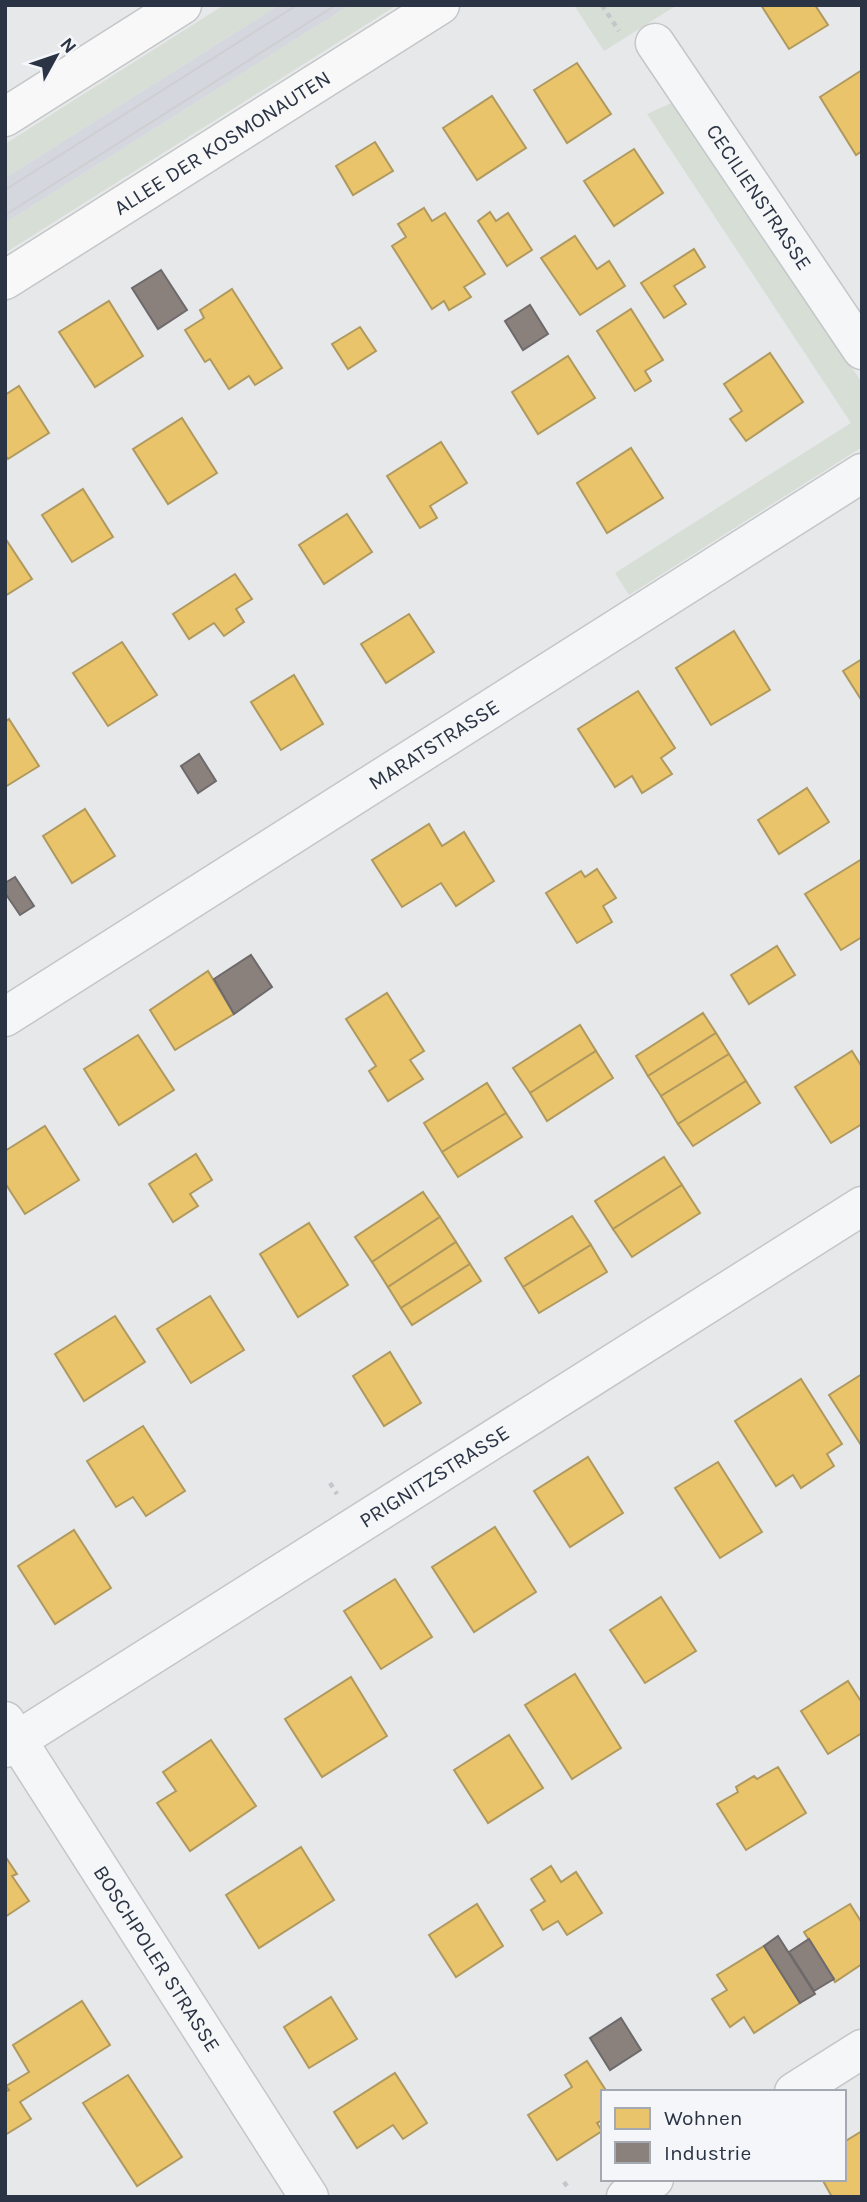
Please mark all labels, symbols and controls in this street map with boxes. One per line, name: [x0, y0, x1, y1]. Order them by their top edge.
north arrow: [21, 21, 91, 91]
text: N: [55, 33, 81, 58]
street label: ALLEE DER KOSMONAUTEN: [110, 65, 335, 220]
street label: CECILIENSTRASSE: [701, 120, 817, 275]
street label: MARATSTRASSE: [364, 694, 504, 795]
street label: PRIGNITZSTRASSE: [355, 1420, 514, 1533]
street label: BOSCHPOLER STRASSE: [88, 1861, 225, 2056]
legend: [601, 2090, 846, 2181]
text: Wohnen: [664, 2106, 742, 2130]
text: Industrie: [664, 2141, 751, 2165]

